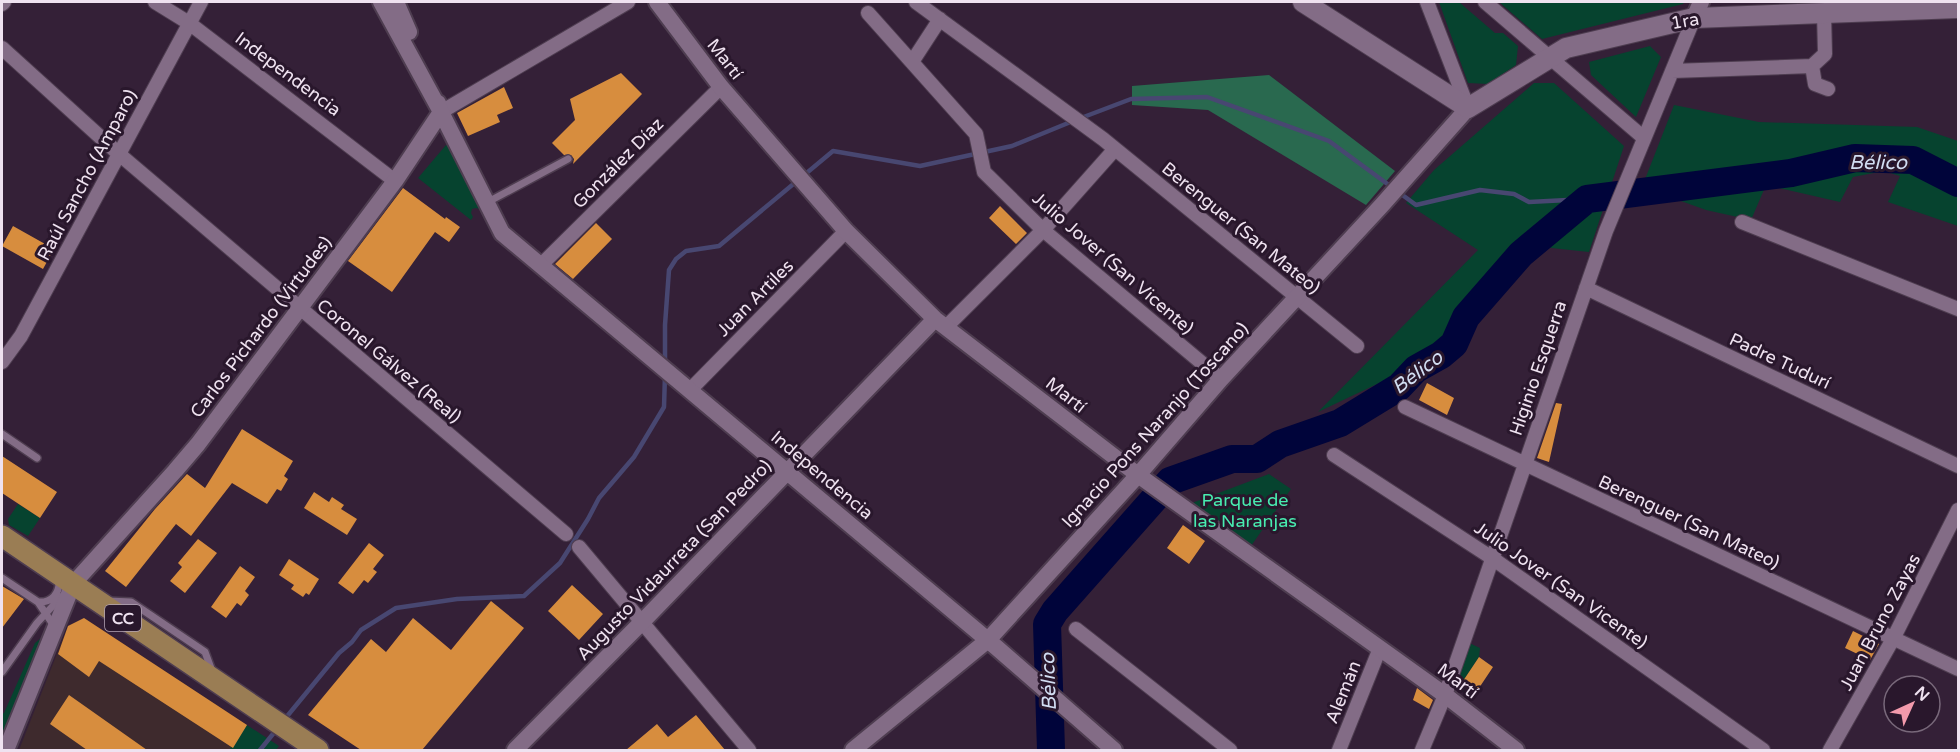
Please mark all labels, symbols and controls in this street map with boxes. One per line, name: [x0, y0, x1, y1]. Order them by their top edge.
street label: 1ra: [1669, 8, 1701, 34]
street label: Independencia: [231, 27, 345, 121]
street label: Martí: [702, 34, 748, 84]
street label: Raúl Sancho (Amparo): [32, 86, 142, 264]
street label: González Díaz: [568, 113, 668, 213]
water label: Bélico: [1849, 151, 1908, 175]
street label: Berenguer (San Mateo): [1157, 157, 1325, 299]
street label: Julio Jover (San Vicente): [1028, 187, 1198, 339]
street label: Carlos Pichardo (Virtudes): [186, 232, 336, 422]
street label: Juan Artiles: [712, 255, 798, 341]
street label: Coronel Gálvez (Real): [312, 294, 466, 428]
street label: Higinio Esquerra: [1505, 298, 1571, 438]
street label: Ignacio Pons Naranjo (Toscano): [1057, 318, 1253, 532]
street label: Padre Tudurí: [1726, 328, 1835, 394]
water label: Bélico: [1387, 345, 1449, 400]
street label: Martí: [1041, 372, 1091, 418]
street label: Independencia: [766, 426, 878, 524]
street label: Augusto Vidaurreta (San Pedro): [572, 455, 776, 665]
street label: Berenguer (San Mateo): [1595, 470, 1783, 574]
park label: Parque de las Naranjas: [1193, 489, 1297, 532]
street label: Julio Jover (San Vicente): [1470, 517, 1652, 653]
street label: Juan Bruno Zayas: [1835, 550, 1925, 694]
road number: CC: [105, 605, 141, 631]
water label: Bélico: [1036, 652, 1062, 711]
street label: Alemán: [1321, 657, 1365, 727]
street label: Martí: [1433, 658, 1483, 704]
north arrow: [1882, 674, 1942, 734]
text: N: [1910, 682, 1934, 706]

